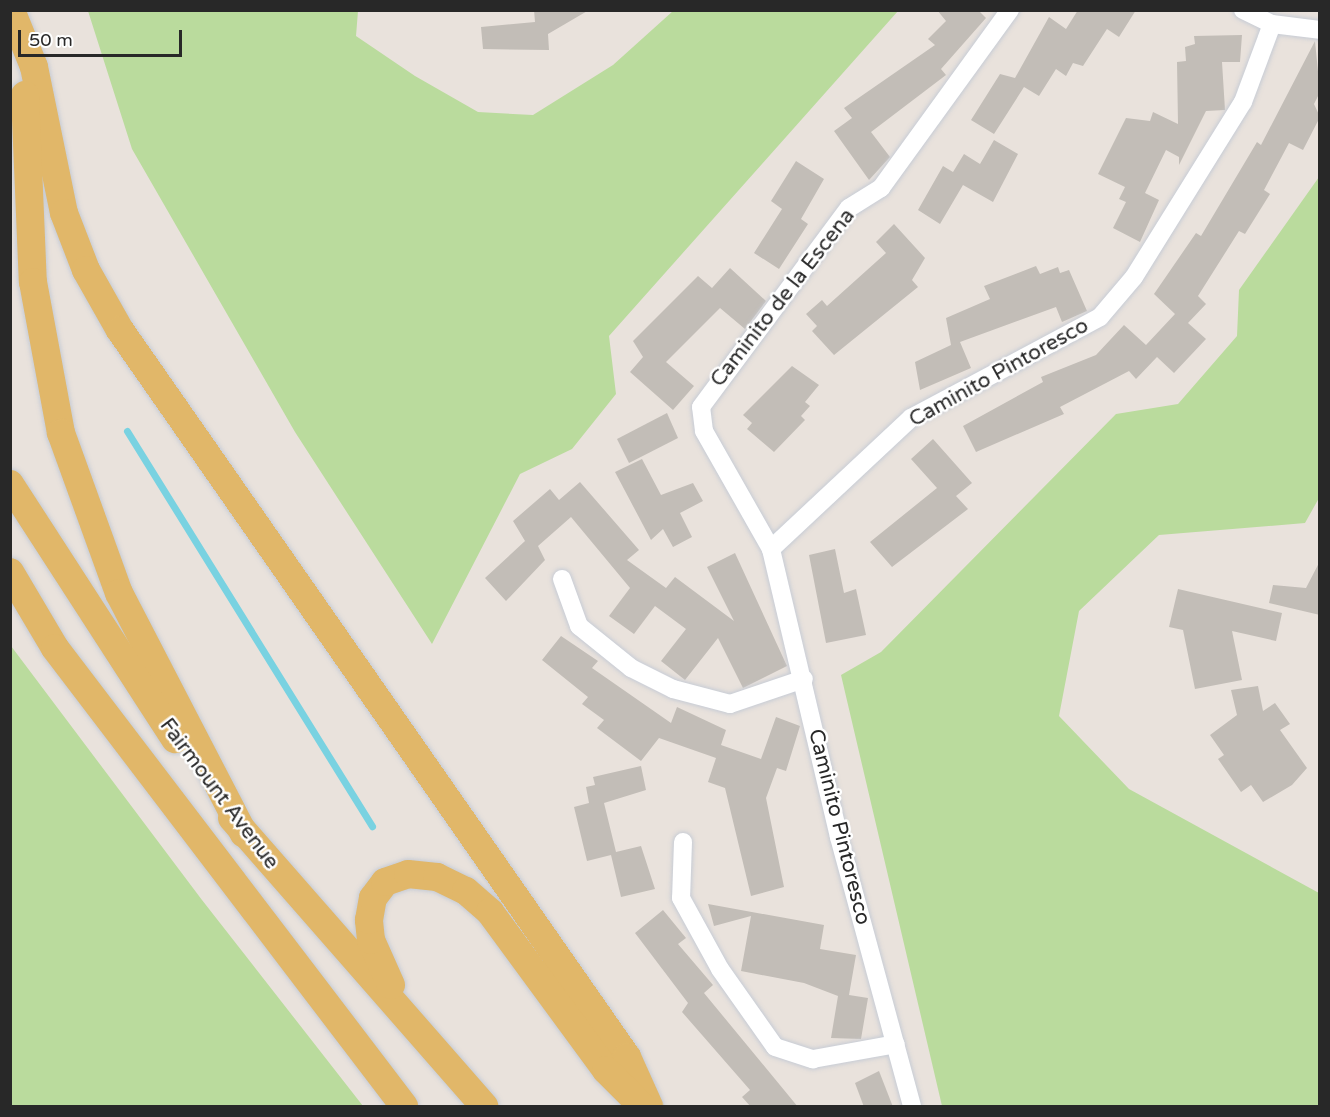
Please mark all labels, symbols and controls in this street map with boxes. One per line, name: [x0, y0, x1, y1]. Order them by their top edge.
scale bar: [21, 18, 184, 56]
text: 50 m: [29, 29, 73, 51]
street label: Caminito de la Escena: [706, 204, 860, 392]
street label: Caminito Pintoresco: [905, 313, 1093, 433]
street label: Fairmount Avenue: [154, 714, 284, 874]
street label: Caminito Pintoresco: [802, 726, 876, 928]

